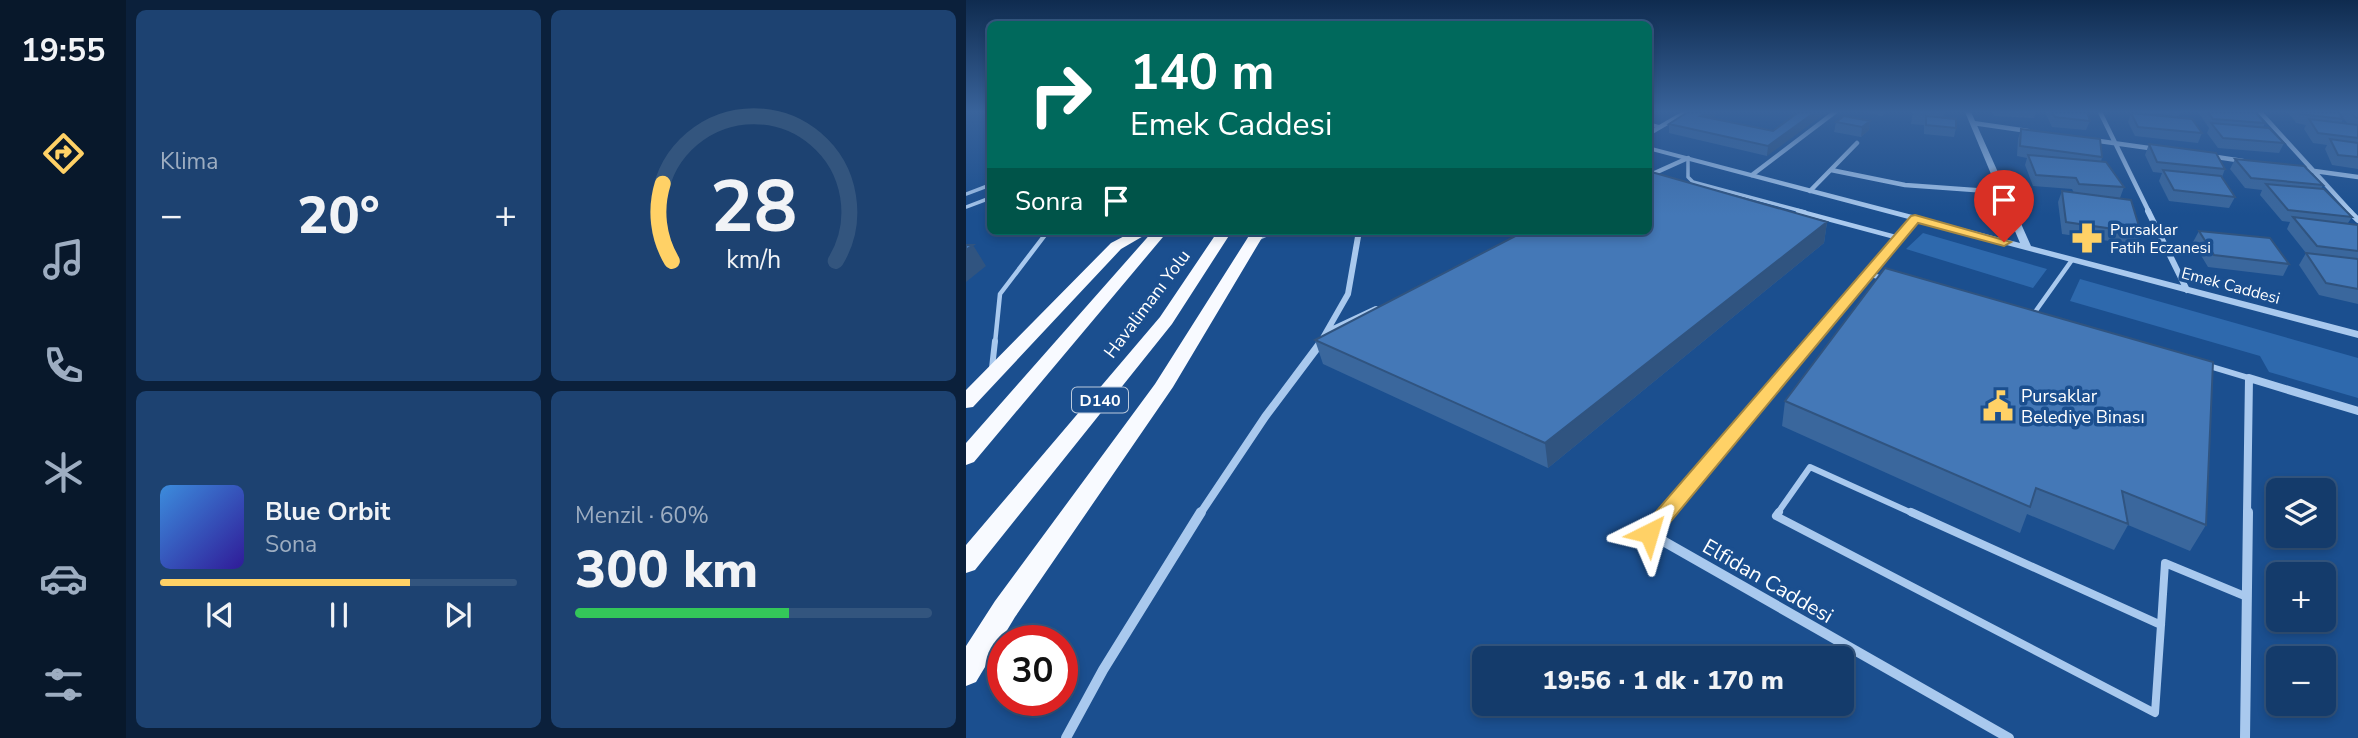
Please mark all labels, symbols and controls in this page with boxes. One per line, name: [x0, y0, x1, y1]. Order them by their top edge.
text: 19:55: [21, 29, 105, 72]
text: 140 m: [1130, 39, 1274, 106]
icon: right: [1015, 49, 1106, 140]
text: Emek Caddesi: [1130, 103, 1332, 146]
icon: directions: [39, 129, 88, 178]
text: Klima: [160, 146, 218, 177]
text: 28: [710, 158, 797, 258]
pin: [1974, 170, 2034, 242]
text: 20°: [297, 180, 380, 251]
icon: arrive: [1985, 181, 2023, 219]
icon: arrive: [1097, 182, 1135, 220]
text: Sonra: [1015, 184, 1083, 219]
text: −: [160, 190, 183, 241]
text: +: [494, 190, 517, 241]
place label: Pursaklar Fatih Eczanesi: [2110, 219, 2211, 259]
pharmacy icon: Pursaklar Fatih Eczanesi: [2070, 221, 2104, 255]
icon: music: [39, 235, 88, 284]
text: km/h: [726, 243, 781, 277]
street label: Havalimanı Yolu: [1098, 245, 1196, 363]
street label: Emek Caddesi: [2179, 262, 2282, 310]
icon: phone: [39, 341, 88, 390]
place label: Pursaklar Belediye Binası: [2021, 384, 2145, 429]
road number: D140: [1072, 388, 1128, 412]
public building icon: Pursaklar Belediye Binası: [1981, 389, 2015, 423]
icon: climate: [39, 448, 88, 497]
map controls: [2266, 478, 2336, 716]
button: layers: [2266, 478, 2336, 548]
text: Blue Orbit: [265, 494, 390, 529]
position arrow: [1612, 496, 1686, 570]
text: Menzil · 60%: [575, 500, 709, 531]
text: Sona: [265, 529, 317, 560]
street label: Elfidan Caddesi: [1698, 532, 1838, 630]
text: 300 km: [575, 534, 758, 605]
icon: car: [39, 554, 88, 603]
button: +: [2266, 562, 2336, 632]
icon: previous: [201, 596, 239, 634]
icon: pause: [320, 596, 358, 634]
icon: next: [439, 596, 477, 634]
speed limit sign: 30: [987, 625, 1078, 716]
button: −: [2266, 646, 2336, 716]
icon: filters: [39, 660, 88, 709]
text: 19:56 · 1 dk · 170 m: [1542, 663, 1784, 698]

